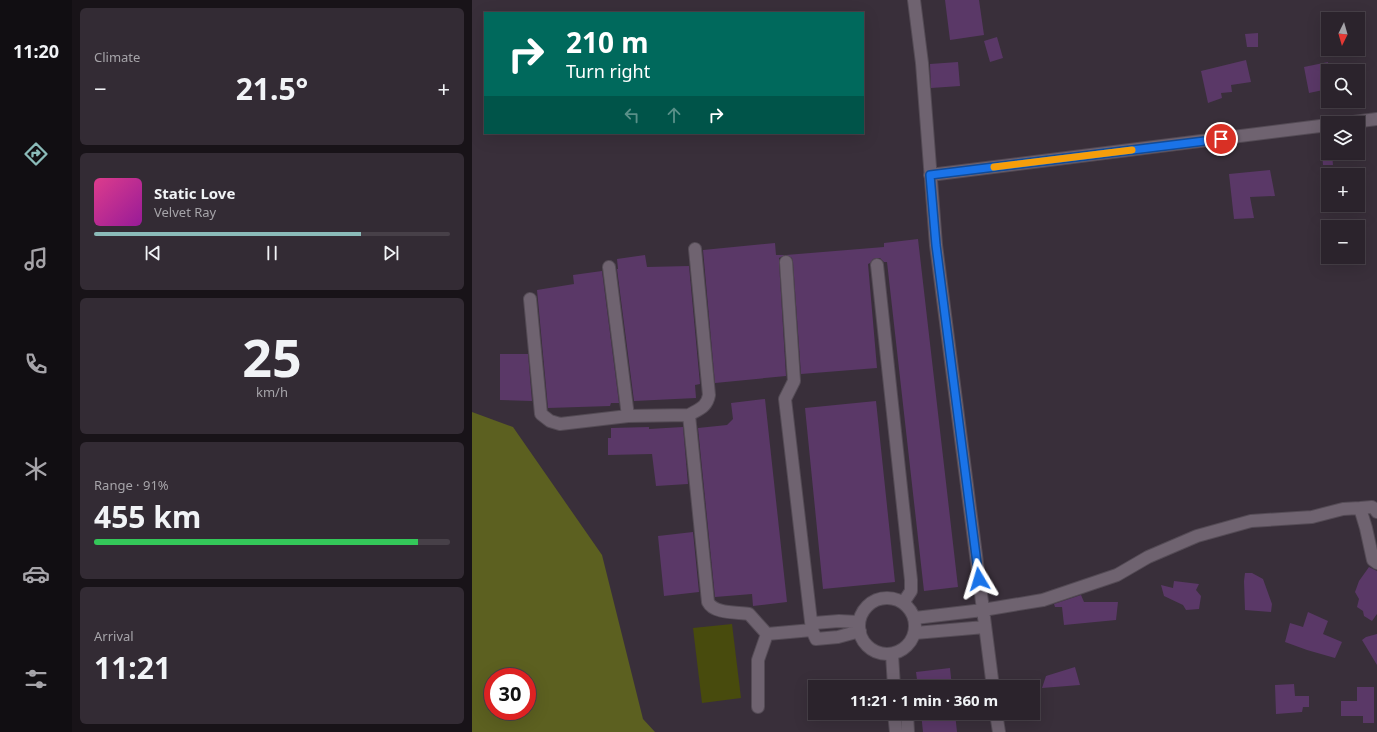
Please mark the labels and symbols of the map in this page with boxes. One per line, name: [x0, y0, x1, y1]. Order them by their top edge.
north arrow: [1321, 12, 1365, 56]
pin: [1204, 122, 1238, 156]
position arrow: [958, 558, 1000, 600]
speed limit sign: 30: [484, 668, 536, 720]

